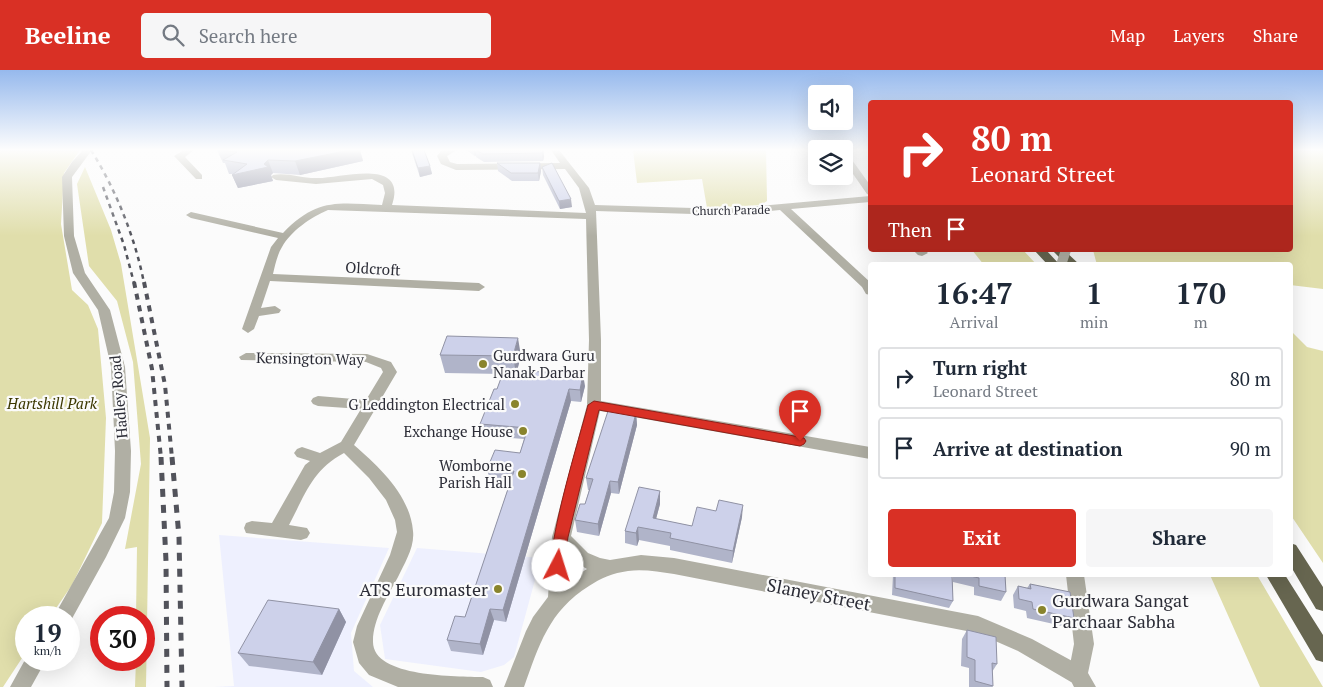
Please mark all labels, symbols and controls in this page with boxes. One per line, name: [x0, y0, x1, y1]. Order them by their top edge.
search box: [141, 13, 491, 58]
text: Beeline: [25, 19, 111, 51]
icon: search: [159, 21, 187, 49]
text: Search here: [199, 23, 297, 48]
text: Map: [1110, 23, 1145, 47]
text: Layers: [1173, 23, 1225, 47]
text: Share: [1253, 23, 1298, 47]
map controls: [808, 85, 853, 185]
button: sound: [808, 85, 853, 130]
text: 80 m: [971, 115, 1052, 161]
icon: right: [888, 120, 953, 185]
button: layers: [808, 140, 853, 185]
text: Leonard Street: [971, 159, 1115, 188]
street label: Church Parade: [692, 202, 770, 218]
icon: arrive: [942, 215, 970, 243]
text: Then: [888, 217, 932, 242]
street label: Oldcroft: [345, 257, 402, 279]
text: 16:47: [935, 273, 1013, 313]
text: 1: [1086, 273, 1103, 313]
text: 170: [1175, 273, 1226, 313]
text: Arrival: [949, 311, 999, 333]
text: min: [1080, 311, 1108, 333]
text: m: [1194, 311, 1207, 333]
place label: Gurdwara Guru Nanak Darbar: [493, 345, 595, 382]
street label: Kensington Way: [256, 347, 365, 369]
street label: Hadley Road: [104, 355, 132, 439]
text: Turn right: [933, 355, 1027, 380]
marker: Gurdwara Guru Nanak Darbar: [477, 358, 489, 370]
icon: right: [890, 364, 918, 392]
text: 80 m: [1230, 366, 1271, 391]
text: Leonard Street: [933, 380, 1038, 402]
pin: [779, 390, 821, 441]
park label: Hartshill Park: [6, 393, 98, 413]
place label: G Leddington Electrical: [348, 394, 505, 414]
icon: arrive: [786, 397, 814, 425]
marker: G Leddington Electrical: [509, 398, 521, 410]
place label: Exchange House: [403, 421, 513, 441]
marker: Exchange House: [517, 425, 529, 437]
icon: arrive: [890, 434, 918, 462]
text: Arrive at destination: [933, 436, 1122, 461]
text: 90 m: [1230, 436, 1271, 461]
place label: Womborne Parish Hall: [439, 455, 512, 492]
marker: Womborne Parish Hall: [516, 468, 528, 480]
button: Exit: [888, 509, 1076, 567]
button: Share: [1086, 509, 1273, 567]
position arrow: [531, 539, 583, 591]
street label: Slaney Street: [765, 572, 873, 616]
place label: ATS Euromaster: [359, 577, 488, 601]
marker: ATS Euromaster: [492, 583, 504, 595]
place label: Gurdwara Sangat Parchaar Sabha: [1052, 588, 1189, 633]
marker: Gurdwara Sangat Parchaar Sabha: [1036, 604, 1048, 616]
speed limit sign: 30: [90, 606, 155, 671]
text: 19: [33, 616, 62, 649]
text: km/h: [34, 643, 61, 658]

